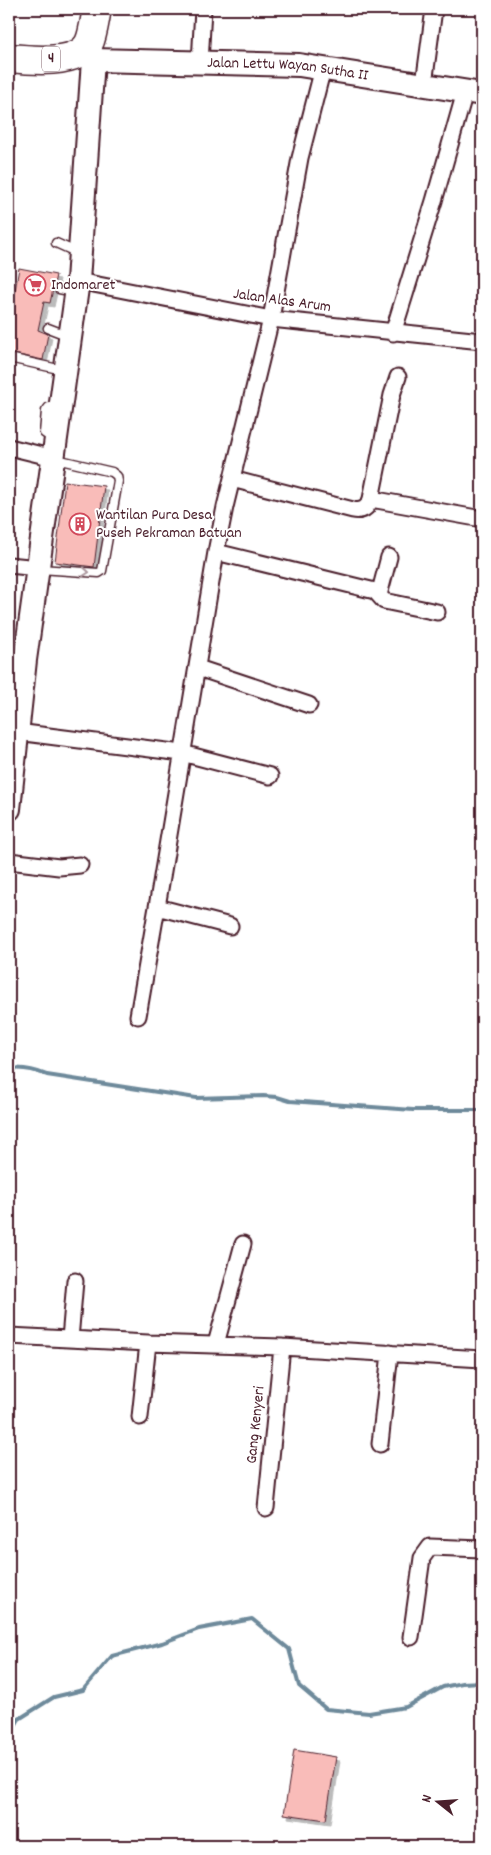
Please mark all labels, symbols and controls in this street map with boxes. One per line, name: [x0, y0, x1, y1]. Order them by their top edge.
road number: 4: [42, 46, 60, 72]
street label: Jalan Lettu Wayan Sutha II: [207, 51, 370, 87]
supermarket icon: Indomaret: [23, 273, 47, 297]
place label: Indomaret: [51, 274, 115, 297]
street label: Jalan Alas Arum: [232, 283, 332, 319]
place label: Wantilan Pura Desa Puseh Pekraman Batuan: [96, 504, 242, 545]
building icon: Wantilan Pura Desa Puseh Pekraman Batuan: [68, 512, 92, 536]
one-way arrow: [83, 566, 91, 577]
street label: Gang Kenyeri: [240, 1385, 272, 1465]
north arrow: [414, 1778, 464, 1828]
text: N: [417, 1792, 438, 1805]

